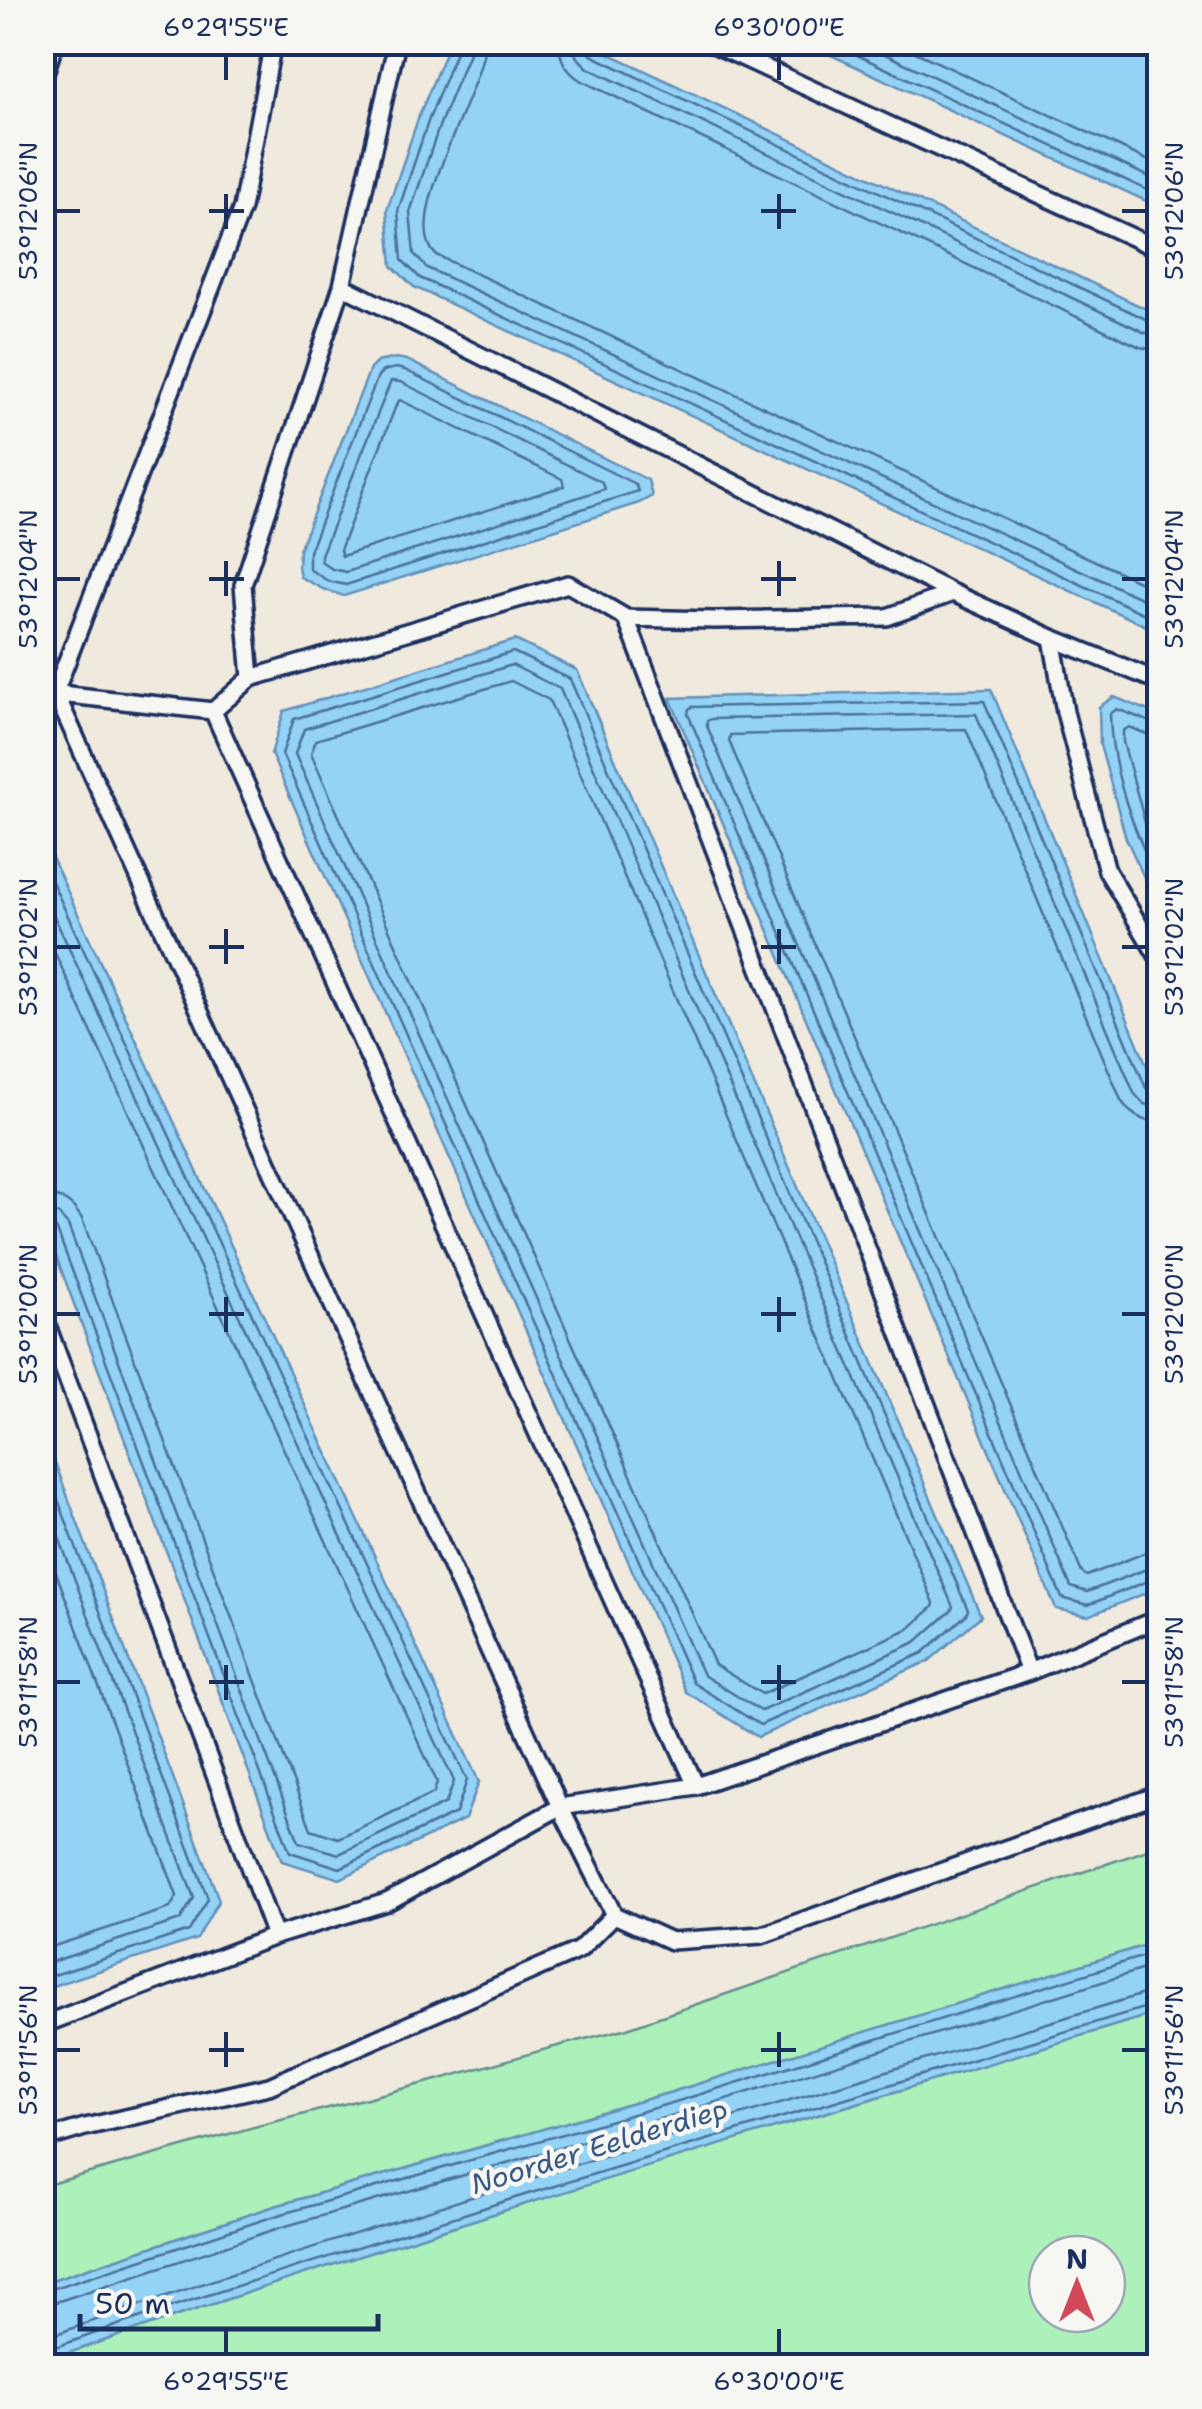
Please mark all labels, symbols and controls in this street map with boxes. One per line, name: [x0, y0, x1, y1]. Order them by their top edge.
text: 6°29'55"E: [163, 10, 289, 44]
text: 6°30'00"E: [713, 10, 845, 44]
text: 53°12'06"N: [11, 142, 45, 280]
text: 53°12'06"N: [1157, 142, 1191, 280]
text: 53°12'04"N: [11, 509, 45, 649]
text: 53°12'04"N: [1157, 509, 1191, 649]
text: 53°12'02"N: [11, 878, 45, 1016]
text: 53°12'02"N: [1157, 878, 1191, 1016]
text: 53°12'00"N: [11, 1244, 45, 1384]
text: 53°12'00"N: [1157, 1244, 1191, 1384]
text: 53°11'58"N: [11, 1616, 45, 1748]
text: 53°11'58"N: [1157, 1616, 1191, 1748]
text: 53°11'56"N: [11, 1984, 45, 2116]
text: 53°11'56"N: [1157, 1984, 1191, 2116]
water label: Noorder Eelderdiep: [466, 2089, 732, 2203]
north arrow: [1027, 2234, 1127, 2334]
text: N: [1066, 2240, 1088, 2278]
scale bar: [80, 2269, 378, 2331]
text: 50 m: [95, 2283, 170, 2324]
text: 6°29'55"E: [163, 2364, 289, 2398]
text: 6°30'00"E: [713, 2364, 845, 2398]

